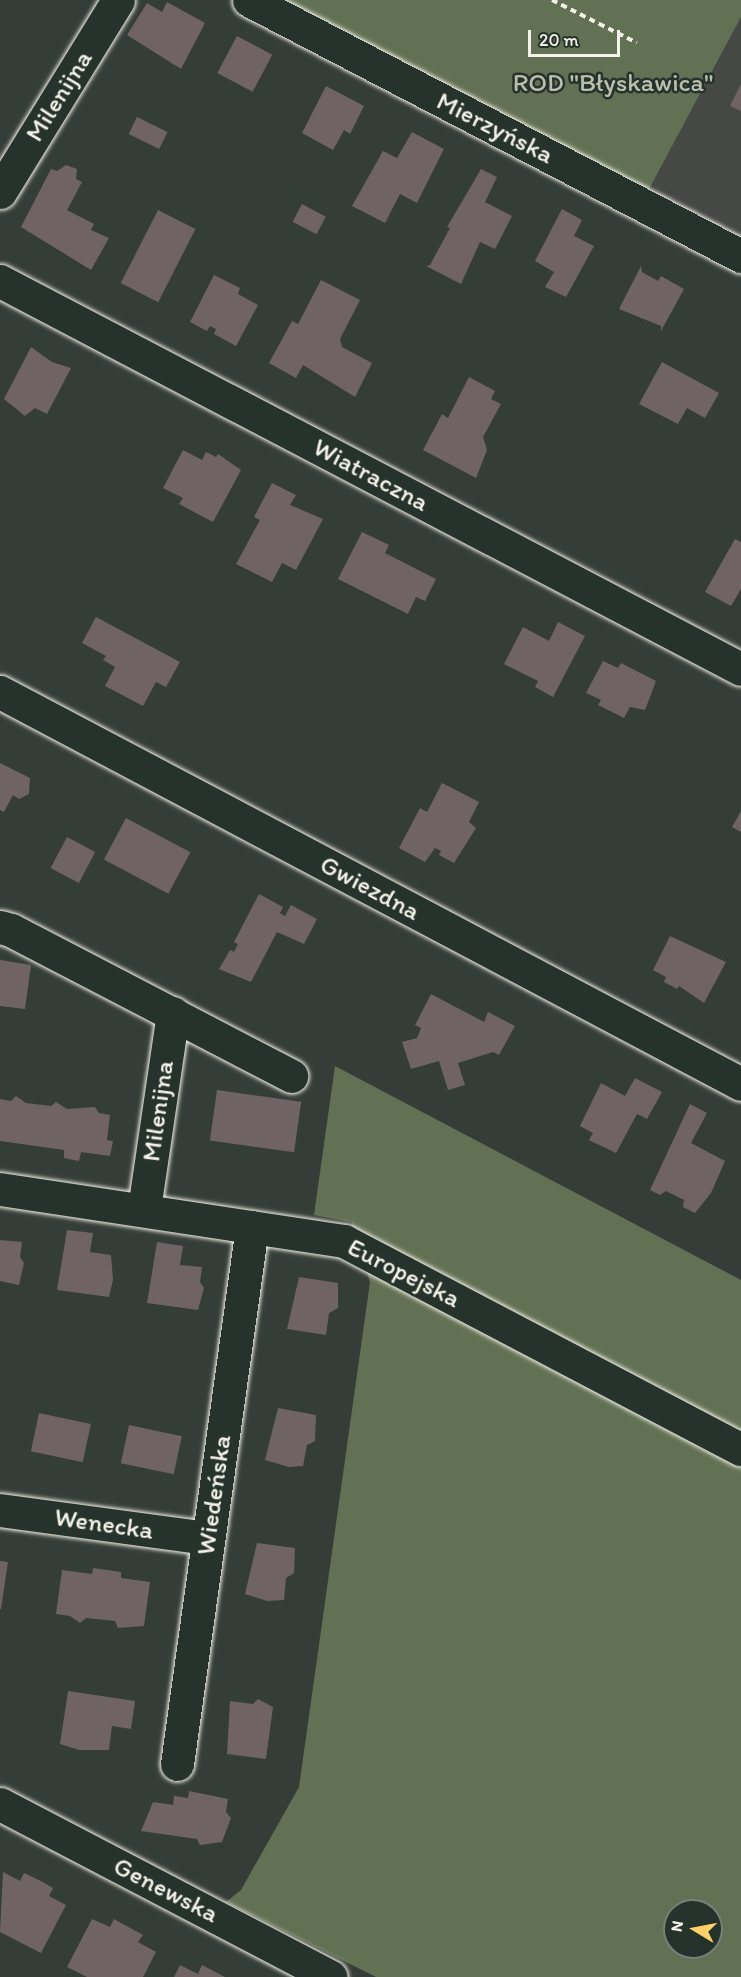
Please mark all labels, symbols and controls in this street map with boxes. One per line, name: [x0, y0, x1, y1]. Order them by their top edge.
scale bar: [531, 18, 622, 56]
text: 20 m: [539, 29, 579, 51]
street label: Milenijna: [19, 45, 99, 147]
park label: ROD "Błyskawica": [513, 67, 713, 99]
street label: Mierzyńska: [431, 85, 559, 171]
street label: Wiatraczna: [308, 432, 434, 518]
street label: Gwiezdna: [315, 849, 425, 927]
street label: Milenijna: [135, 1058, 181, 1164]
street label: Europejska: [342, 1231, 466, 1315]
street label: Wiedeńska: [190, 1433, 238, 1557]
street label: Wenecka: [53, 1502, 155, 1546]
street label: Genewska: [108, 1850, 224, 1930]
north arrow: [663, 1899, 723, 1959]
text: N: [666, 1919, 687, 1933]

